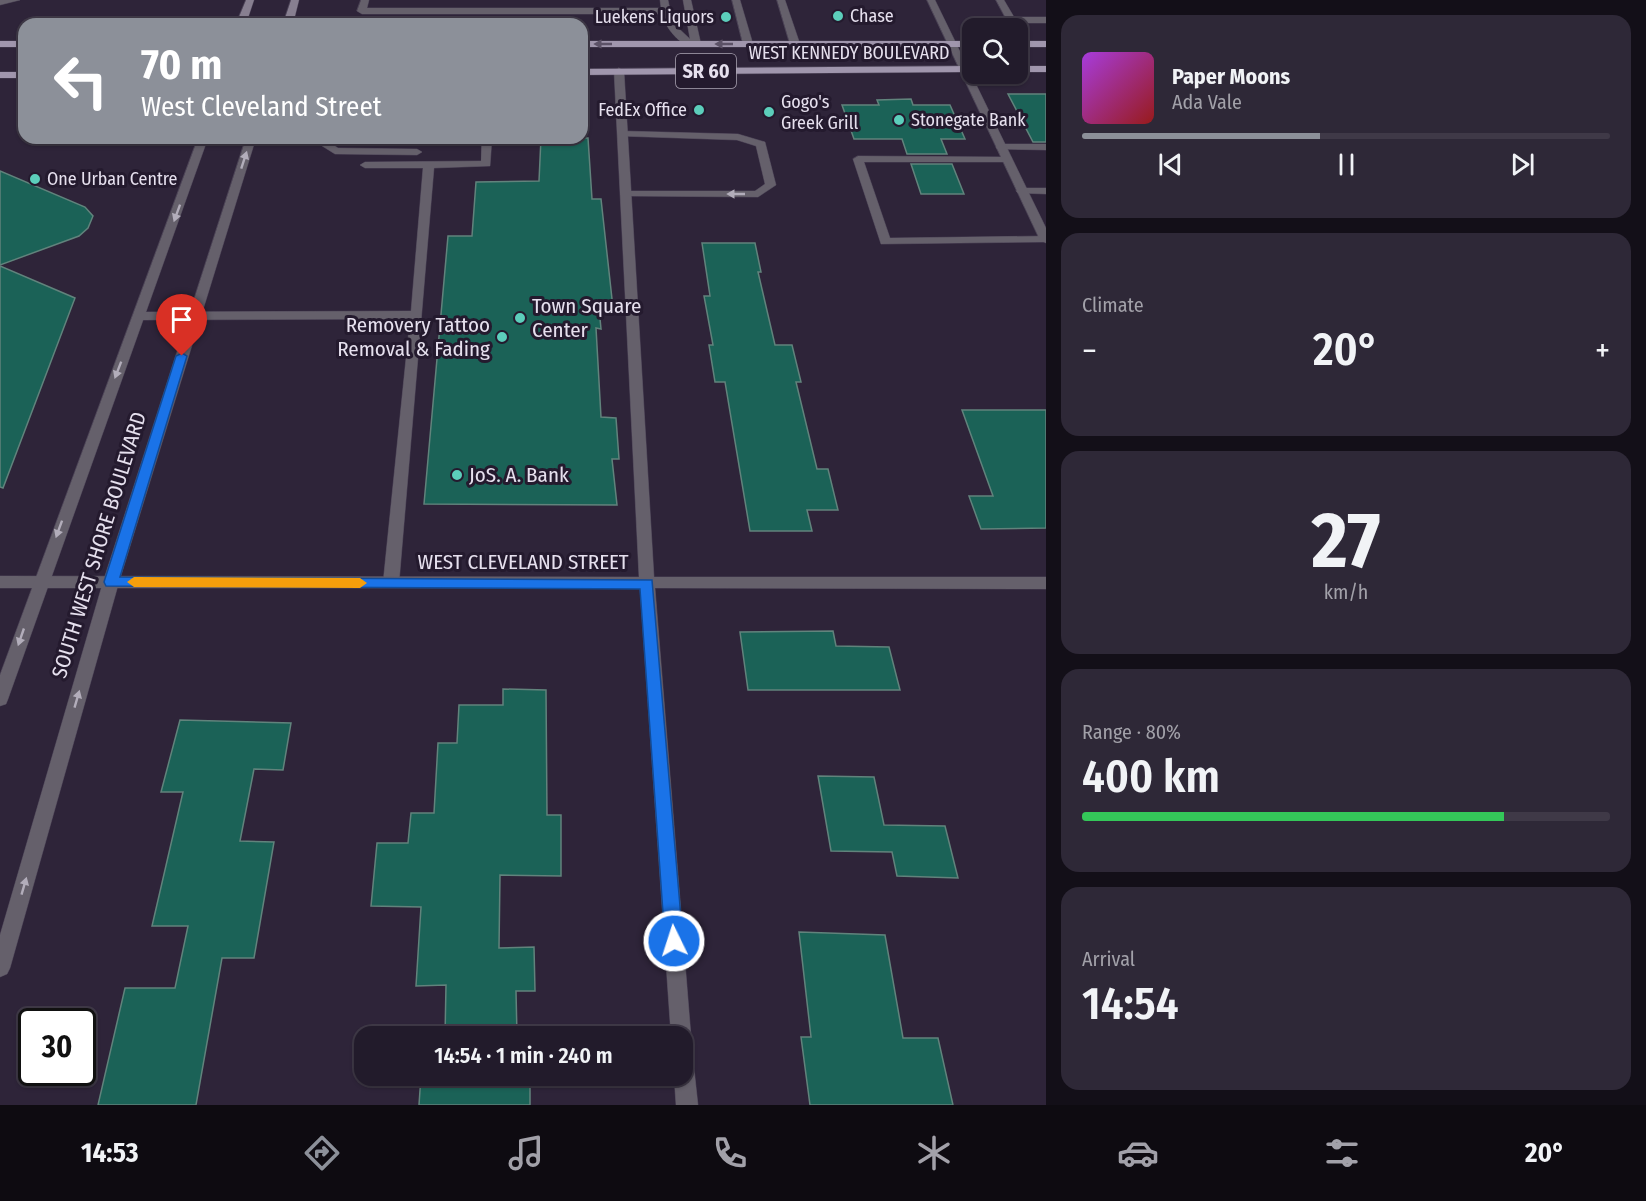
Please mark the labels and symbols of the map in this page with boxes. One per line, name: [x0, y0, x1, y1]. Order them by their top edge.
place label: Chase: [850, 5, 894, 27]
place label: Luekens Liquors: [595, 6, 714, 28]
marker: Chase: [831, 9, 845, 23]
marker: Luekens Liquors: [719, 10, 733, 24]
one-way arrow: [593, 39, 612, 49]
one-way arrow: [715, 39, 734, 49]
street label: WEST KENNEDY BOULEVARD: [749, 42, 950, 64]
road number: SR 60: [676, 54, 736, 88]
place label: Gogo's Greek Grill: [781, 91, 858, 134]
place label: FedEx Office: [598, 99, 687, 121]
marker: FedEx Office: [692, 103, 706, 117]
marker: Gogo's Greek Grill: [762, 105, 776, 119]
place label: Stonegate Bank: [911, 109, 1026, 131]
marker: Stonegate Bank: [892, 113, 906, 127]
one-way arrow: [240, 151, 249, 169]
place label: One Urban Centre: [47, 168, 178, 190]
marker: One Urban Centre: [28, 172, 42, 186]
one-way arrow: [727, 189, 746, 199]
one-way arrow: [171, 204, 181, 222]
place label: Town Square Center: [532, 293, 641, 343]
pin: [156, 294, 207, 356]
marker: Town Square Center: [513, 311, 527, 325]
place label: Removery Tattoo Removal & Fading: [337, 312, 490, 362]
marker: Removery Tattoo Removal & Fading: [495, 330, 509, 344]
one-way arrow: [113, 362, 123, 380]
street label: SOUTH WEST SHORE BOULEVARD: [46, 409, 152, 681]
place label: JoS. A. Bank: [469, 462, 569, 488]
marker: JoS. A. Bank: [450, 468, 464, 482]
one-way arrow: [54, 520, 63, 538]
street label: WEST CLEVELAND STREET: [417, 549, 629, 575]
one-way arrow: [16, 628, 25, 646]
one-way arrow: [73, 690, 83, 708]
one-way arrow: [19, 877, 29, 895]
position arrow: [642, 909, 706, 973]
speed limit sign: 30: [18, 1008, 96, 1086]

